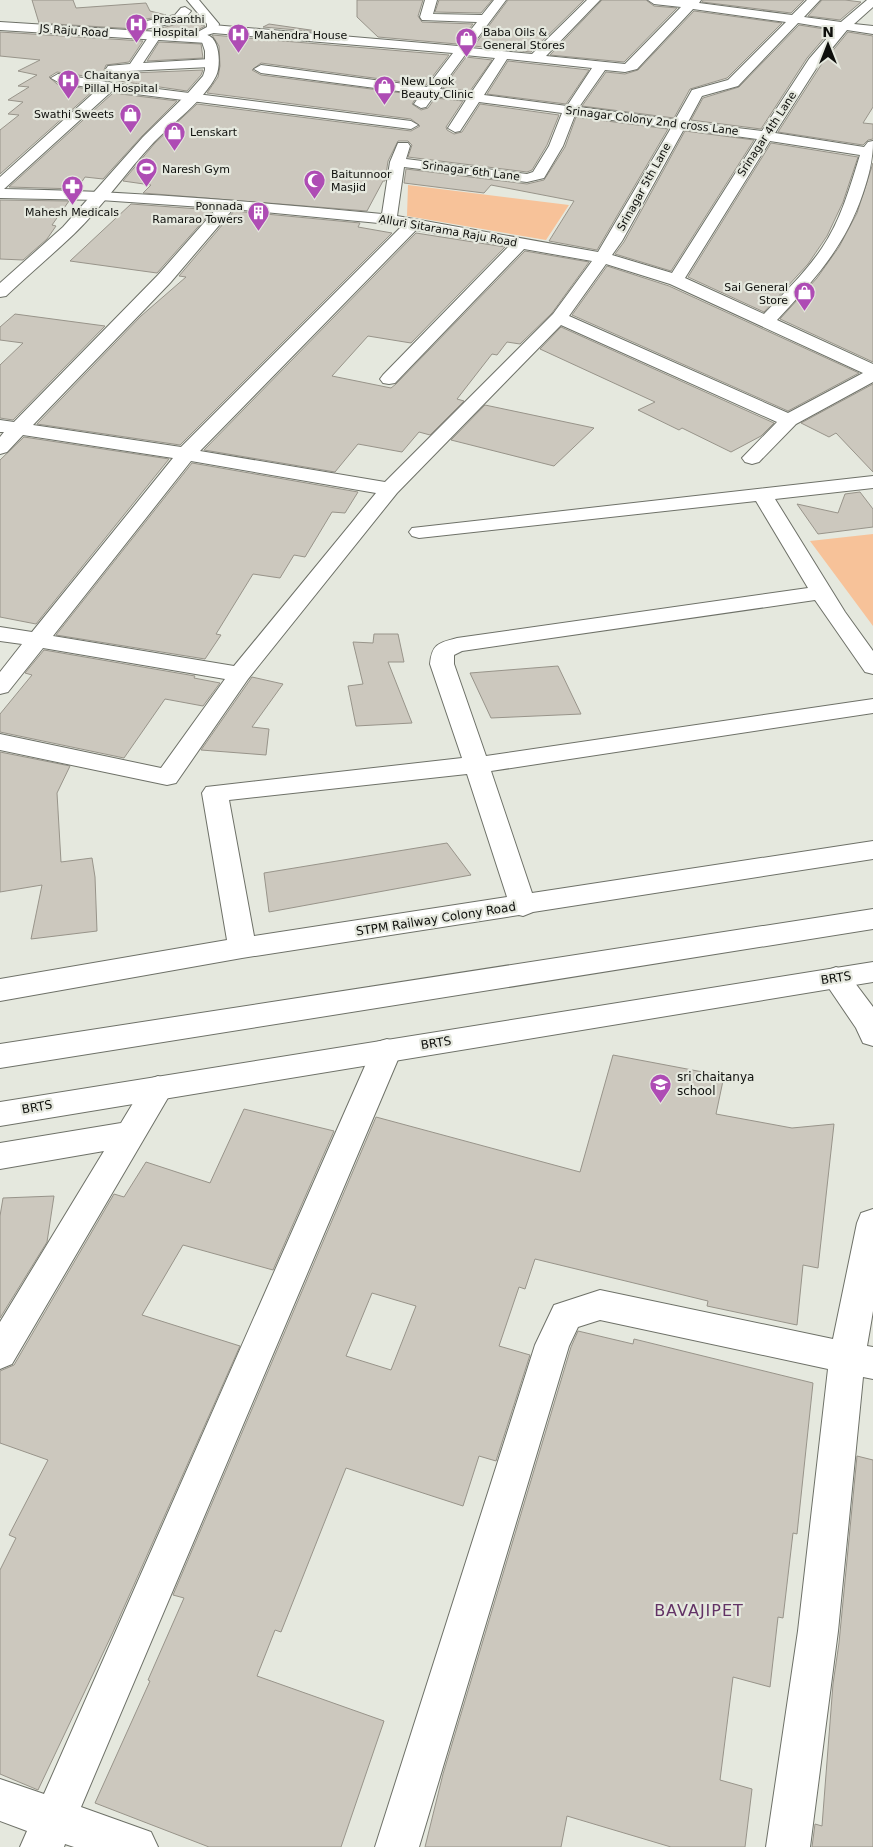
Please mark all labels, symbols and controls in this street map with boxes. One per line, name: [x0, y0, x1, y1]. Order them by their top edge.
hospital icon: Prasanthi Hospital: [125, 13, 149, 44]
place label: Prasanthi Hospital: [153, 13, 205, 39]
north arrow: [803, 20, 853, 70]
street label: JS Raju Road: [38, 22, 109, 40]
hospital icon: Mahendra House: [226, 23, 250, 54]
text: N: [822, 24, 834, 40]
shop icon: Baba Oils & General Stores: [455, 26, 479, 57]
place label: Baba Oils & General Stores: [483, 26, 565, 52]
place label: Mahendra House: [254, 29, 347, 42]
hospital icon: Chaitanya Pillal Hospital: [56, 69, 80, 100]
place label: Chaitanya Pillal Hospital: [84, 69, 158, 95]
shop icon: New Look Beauty Clinic: [373, 75, 397, 106]
place label: New Look Beauty Clinic: [401, 75, 473, 101]
street label: Srinagar 4th Lane: [735, 89, 799, 179]
shop icon: Swathi Sweets: [118, 102, 142, 133]
street label: Srinagar Colony 2nd cross Lane: [565, 104, 740, 138]
place label: Swathi Sweets: [34, 108, 114, 121]
shop icon: Lenskart: [162, 120, 186, 151]
place label: Lenskart: [190, 126, 238, 139]
street label: Srinagar 5th Lane: [614, 141, 674, 233]
sports icon: Naresh Gym: [134, 157, 158, 188]
street label: Srinagar 6th Lane: [421, 159, 521, 183]
place label: Naresh Gym: [162, 163, 230, 176]
mosque icon: Baitunnoor Masjid: [303, 168, 327, 199]
place label: Baitunnoor Masjid: [331, 168, 392, 194]
pharmacy icon: Mahesh Medicals: [60, 174, 84, 205]
place label: Ponnada Ramarao Towers: [152, 200, 243, 226]
building icon: Ponnada Ramarao Towers: [247, 200, 271, 231]
place label: Mahesh Medicals: [25, 206, 119, 219]
street label: Alluri Sitarama Raju Road: [378, 212, 518, 250]
place label: Sai General Store: [724, 281, 788, 307]
shop icon: Sai General Store: [792, 281, 816, 312]
street label: STPM Railway Colony Road: [355, 899, 517, 939]
street label: BRTS: [820, 969, 852, 987]
street label: BRTS: [420, 1034, 452, 1052]
place label: sri chaitanya school: [677, 1070, 754, 1098]
school or university icon: sri chaitanya school: [649, 1072, 673, 1103]
street label: BRTS: [21, 1097, 53, 1117]
district label: BAVAJIPET: [654, 1601, 744, 1620]

